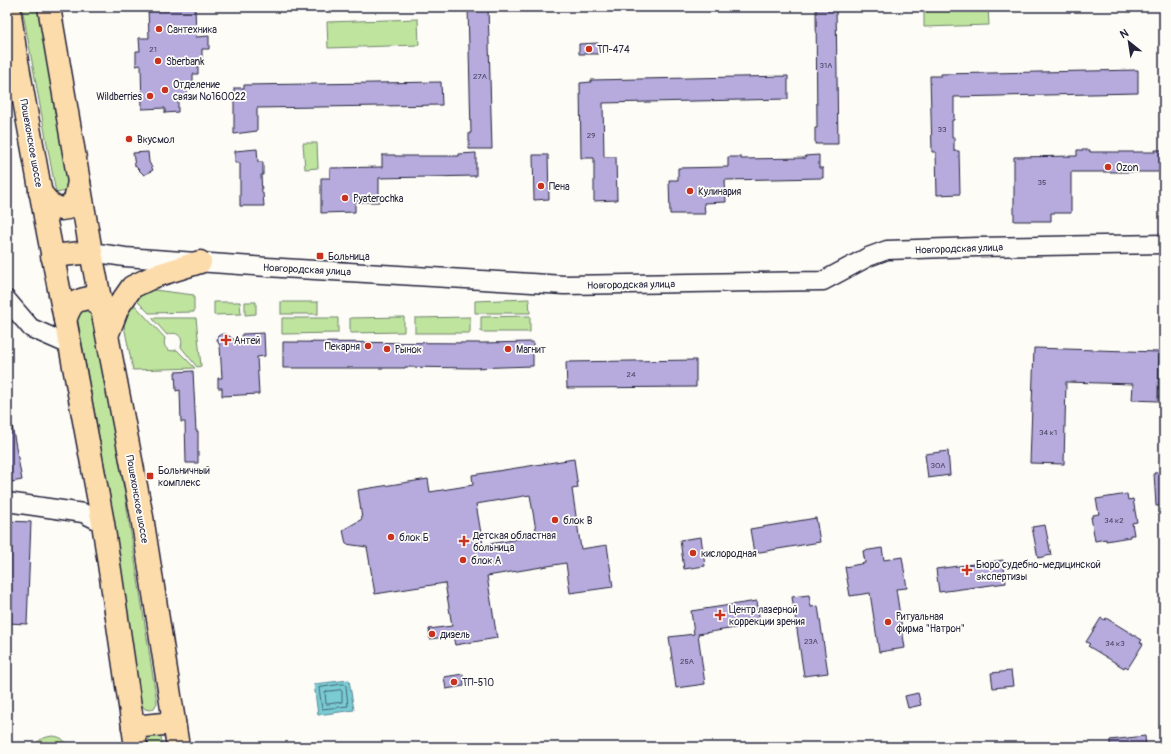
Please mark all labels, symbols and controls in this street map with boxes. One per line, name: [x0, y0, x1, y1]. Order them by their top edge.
north arrow: [1109, 22, 1149, 62]
marker: Сантехника: [154, 24, 164, 34]
place label: Сантехника: [167, 24, 217, 36]
text: N: [1118, 26, 1131, 41]
marker: ТП-474: [584, 44, 594, 54]
place label: ТП-474: [597, 44, 630, 56]
house number: 21: [149, 45, 157, 54]
marker: Sberbank: [153, 56, 163, 66]
place label: Sberbank: [166, 56, 205, 68]
house number: 31А: [820, 61, 832, 70]
house number: 27А: [473, 72, 487, 81]
place label: Отделение связи №160022: [173, 79, 246, 103]
marker: Отделение связи №160022: [160, 85, 170, 95]
place label: Wildberries: [96, 91, 143, 103]
marker: Wildberries: [145, 91, 155, 101]
street label: Пошехонское шоссе: [17, 98, 45, 188]
house number: 33: [938, 125, 947, 134]
house number: 29: [587, 131, 595, 140]
marker: Вкусмол: [124, 134, 134, 144]
place label: Вкусмол: [137, 134, 174, 146]
marker: Ozon: [1103, 162, 1113, 172]
place label: Ozon: [1116, 162, 1139, 174]
house number: 35: [1038, 178, 1046, 187]
marker: Пена: [536, 181, 546, 191]
place label: Пена: [549, 181, 570, 193]
marker: Кулинария: [685, 186, 695, 196]
place label: Кулинария: [698, 186, 742, 198]
marker: Pyaterochka: [340, 193, 350, 203]
place label: Pyaterochka: [353, 193, 404, 205]
street label: Новгородская улица: [915, 241, 1004, 257]
marker: Больница: [315, 251, 325, 261]
place label: Больница: [328, 251, 370, 263]
street label: Новгородская улица: [263, 262, 352, 278]
street label: Новгородская улица: [587, 278, 676, 292]
marker: Антей: [221, 335, 231, 345]
place label: Антей: [234, 335, 260, 347]
place label: Пекарня: [325, 341, 360, 353]
marker: Пекарня: [363, 341, 373, 351]
marker: Рынок: [382, 344, 392, 354]
place label: Рынок: [395, 344, 422, 356]
marker: Магнит: [503, 344, 513, 354]
place label: Магнит: [516, 344, 546, 356]
house number: 24: [626, 370, 636, 379]
house number: 34 к1: [1039, 428, 1057, 437]
street label: Пошехонское шоссе: [123, 454, 151, 544]
house number: 30А: [930, 461, 946, 470]
place label: Больничный комплекс: [158, 465, 210, 489]
marker: Больничный комплекс: [145, 471, 155, 481]
marker: блок В: [550, 515, 560, 525]
place label: блок В: [563, 515, 593, 527]
house number: 34 к2: [1104, 516, 1124, 525]
place label: Детская областная больница: [472, 530, 556, 554]
marker: блок Б: [386, 532, 396, 542]
place label: блок Б: [399, 532, 429, 544]
marker: Детская областная больница: [458, 535, 470, 547]
marker: кислородная: [688, 548, 698, 558]
place label: кислородная: [701, 548, 757, 560]
marker: блок А: [458, 555, 468, 565]
place label: блок А: [471, 555, 502, 567]
place label: Бюро судебно-медицинской экспертизы: [976, 559, 1101, 583]
marker: Бюро судебно-медицинской экспертизы: [961, 564, 973, 576]
place label: Центр лазерной коррекции зрения: [729, 604, 805, 628]
marker: Центр лазерной коррекции зрения: [714, 609, 726, 621]
place label: Ритуальная фирма "Натрон": [896, 611, 965, 635]
marker: Ритуальная фирма "Натрон": [883, 617, 893, 627]
marker: дизель: [427, 629, 437, 639]
place label: дизель: [440, 629, 470, 641]
house number: 23А: [804, 637, 818, 646]
house number: 34 к3: [1105, 639, 1125, 648]
house number: 25А: [680, 657, 694, 666]
marker: ТП-510: [449, 677, 459, 687]
place label: ТП-510: [462, 677, 494, 689]

